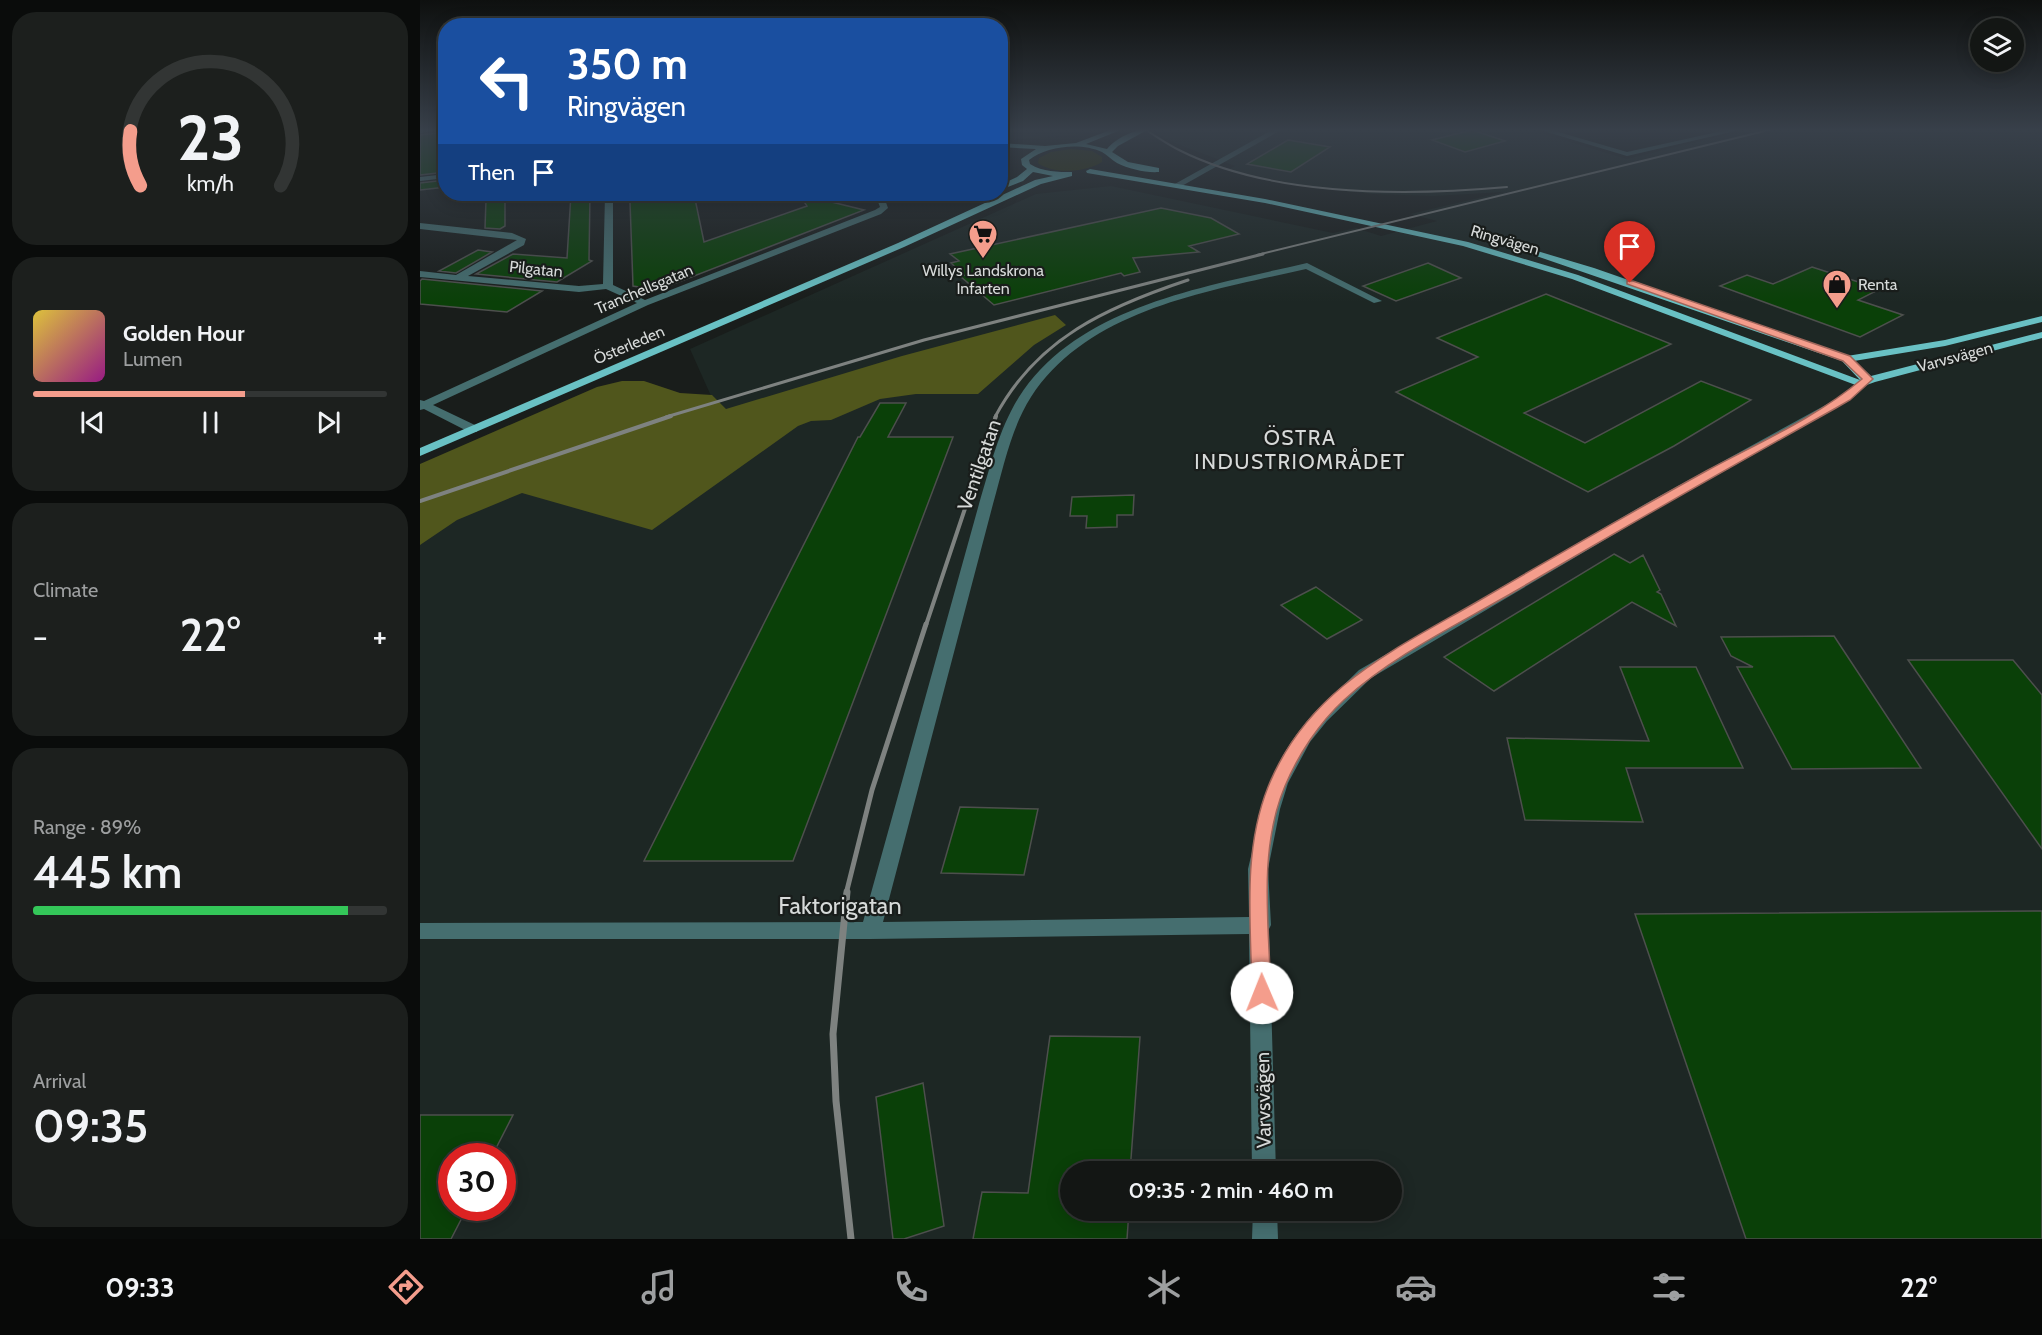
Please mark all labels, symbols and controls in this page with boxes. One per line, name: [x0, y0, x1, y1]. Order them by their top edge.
map controls: [1970, 18, 2024, 72]
button: layers: [1970, 18, 2024, 72]
text: 350 m: [567, 38, 688, 90]
icon: left: [468, 42, 546, 120]
text: Ringvägen: [567, 90, 686, 123]
text: 23: [177, 100, 243, 176]
icon: arrive: [527, 156, 560, 189]
text: Then: [468, 159, 515, 186]
text: km/h: [187, 170, 233, 196]
supermarket icon: Willys Landskrona Infarten: [967, 218, 999, 260]
street label: Ringvägen: [1469, 221, 1542, 259]
pin: [1604, 221, 1655, 283]
icon: arrive: [1613, 230, 1646, 263]
street label: Pilgatan: [508, 257, 564, 281]
street label: Tranchellsgatan: [592, 260, 696, 318]
place label: Willys Landskrona Infarten: [922, 261, 1044, 298]
shop icon: Renta: [1821, 268, 1853, 310]
place label: Renta: [1858, 275, 1898, 294]
text: Golden Hour: [123, 320, 244, 347]
street label: Österleden: [591, 322, 667, 368]
street label: Varvsvägen: [1915, 338, 1995, 376]
text: Lumen: [123, 347, 182, 371]
icon: previous: [76, 406, 109, 439]
icon: pause: [194, 406, 227, 439]
icon: next: [312, 406, 345, 439]
street label: Ventilgatan: [952, 416, 1006, 514]
district label: ÖSTRA INDUSTRIOMRÅDET: [1194, 425, 1406, 474]
text: Climate: [33, 578, 98, 602]
text: 22°: [180, 608, 240, 662]
text: −: [33, 616, 48, 656]
text: +: [372, 616, 387, 656]
text: Range · 89%: [33, 815, 141, 839]
text: 445 km: [33, 845, 182, 899]
street label: Faktorigatan: [778, 891, 902, 920]
position arrow: [1230, 961, 1294, 1025]
street label: Varvsvägen: [1250, 1052, 1276, 1148]
text: Arrival: [33, 1069, 86, 1093]
text: 09:35: [33, 1099, 148, 1153]
speed limit sign: 30: [438, 1143, 516, 1221]
text: 09:35 · 2 min · 460 m: [1129, 1177, 1333, 1204]
icon: directions: [385, 1266, 427, 1308]
icon: music: [638, 1266, 680, 1308]
icon: phone: [890, 1266, 932, 1308]
icon: climate: [1143, 1266, 1185, 1308]
icon: car: [1395, 1266, 1437, 1308]
icon: filters: [1648, 1266, 1690, 1308]
text: 09:33: [105, 1271, 175, 1304]
text: 22°: [1900, 1271, 1937, 1304]

